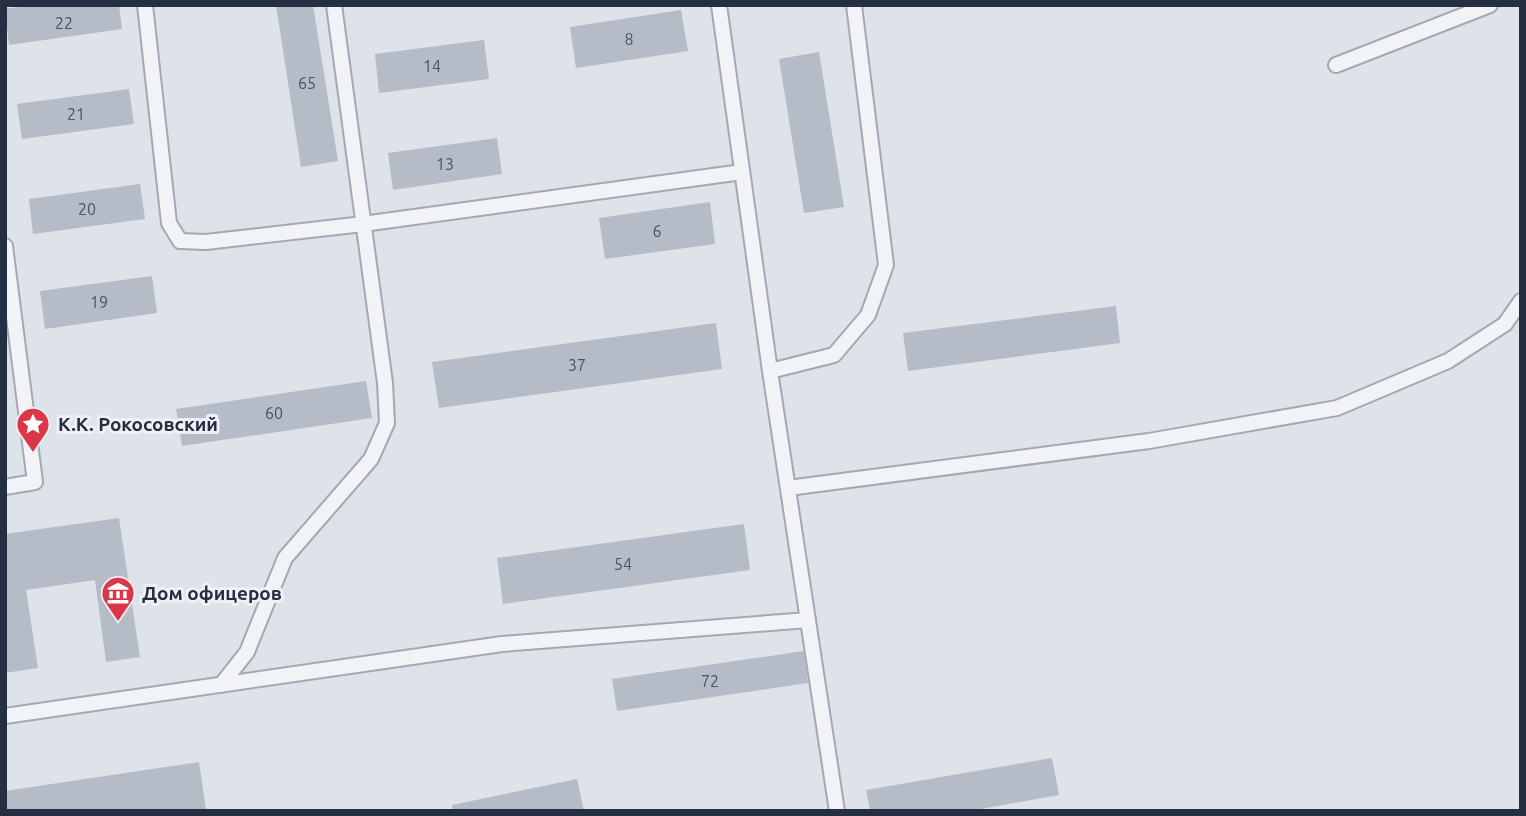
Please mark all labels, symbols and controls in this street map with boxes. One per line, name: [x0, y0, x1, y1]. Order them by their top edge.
house number: 22: [55, 14, 73, 32]
house number: 8: [624, 30, 634, 48]
house number: 14: [423, 57, 441, 75]
house number: 65: [298, 74, 316, 92]
house number: 21: [67, 105, 85, 123]
house number: 13: [436, 155, 454, 173]
house number: 20: [78, 200, 96, 218]
house number: 6: [652, 222, 662, 240]
house number: 19: [90, 293, 108, 311]
house number: 37: [568, 356, 586, 374]
house number: 60: [265, 404, 283, 422]
place icon: К.К. Рокосовский: [14, 405, 52, 454]
place label: К.К. Рокосовский: [58, 413, 218, 435]
house number: 54: [614, 555, 632, 573]
museum icon: Дом офицеров: [99, 574, 137, 623]
place label: Дом офицеров: [142, 582, 282, 604]
house number: 72: [701, 672, 719, 690]

